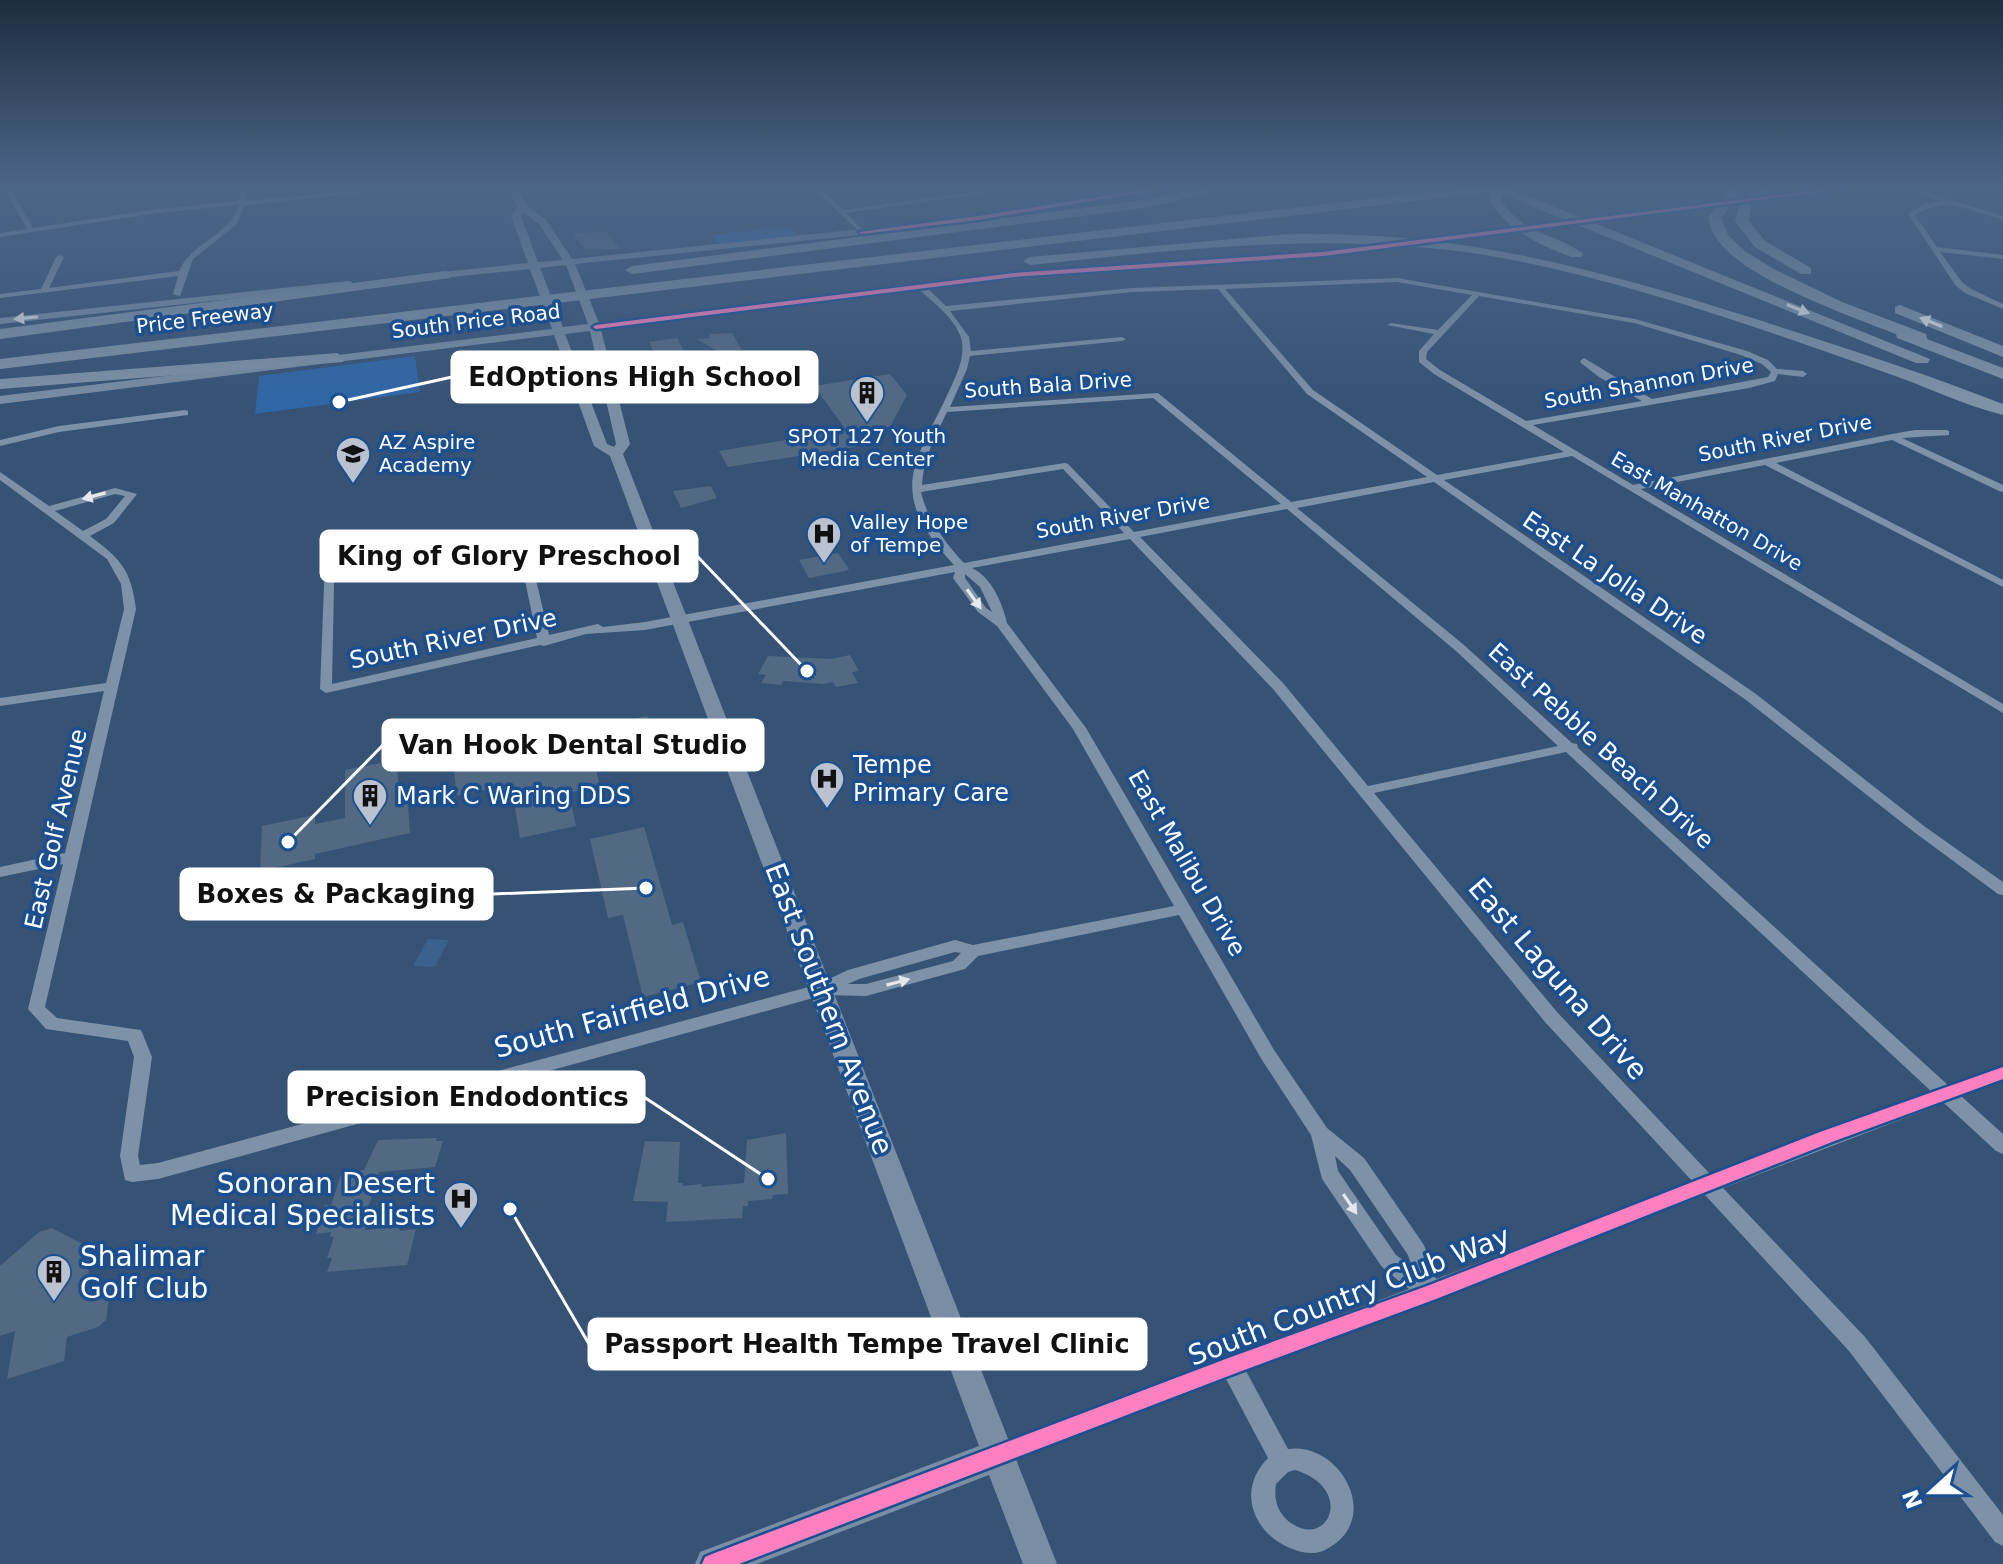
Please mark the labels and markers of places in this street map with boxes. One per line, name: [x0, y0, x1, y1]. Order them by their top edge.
callout: EdOptions High School: [452, 352, 817, 402]
building icon: SPOT 127 Youth Media Center: [848, 374, 886, 424]
place label: SPOT 127 Youth Media Center: [788, 424, 946, 471]
place label: AZ Aspire Academy: [379, 430, 475, 477]
school or university icon: AZ Aspire Academy: [334, 435, 372, 485]
place label: Valley Hope of Tempe: [850, 510, 968, 557]
hospital icon: Valley Hope of Tempe: [805, 515, 843, 565]
callout: King of Glory Preschool: [321, 531, 697, 581]
callout: Van Hook Dental Studio: [383, 720, 763, 770]
place label: Tempe Primary Care: [852, 751, 1009, 807]
hospital icon: Tempe Primary Care: [808, 760, 846, 810]
building icon: Mark C Waring DDS: [351, 777, 389, 827]
place label: Mark C Waring DDS: [396, 782, 631, 810]
callout: Boxes & Packaging: [181, 869, 492, 919]
callout: Precision Endodontics: [289, 1072, 644, 1122]
place label: Sonoran Desert Medical Specialists: [170, 1167, 435, 1232]
hospital icon: Sonoran Desert Medical Specialists: [442, 1180, 480, 1230]
place label: Shalimar Golf Club: [80, 1240, 208, 1305]
building icon: Shalimar Golf Club: [35, 1253, 73, 1303]
callout: Passport Health Tempe Travel Clinic: [589, 1319, 1146, 1369]

